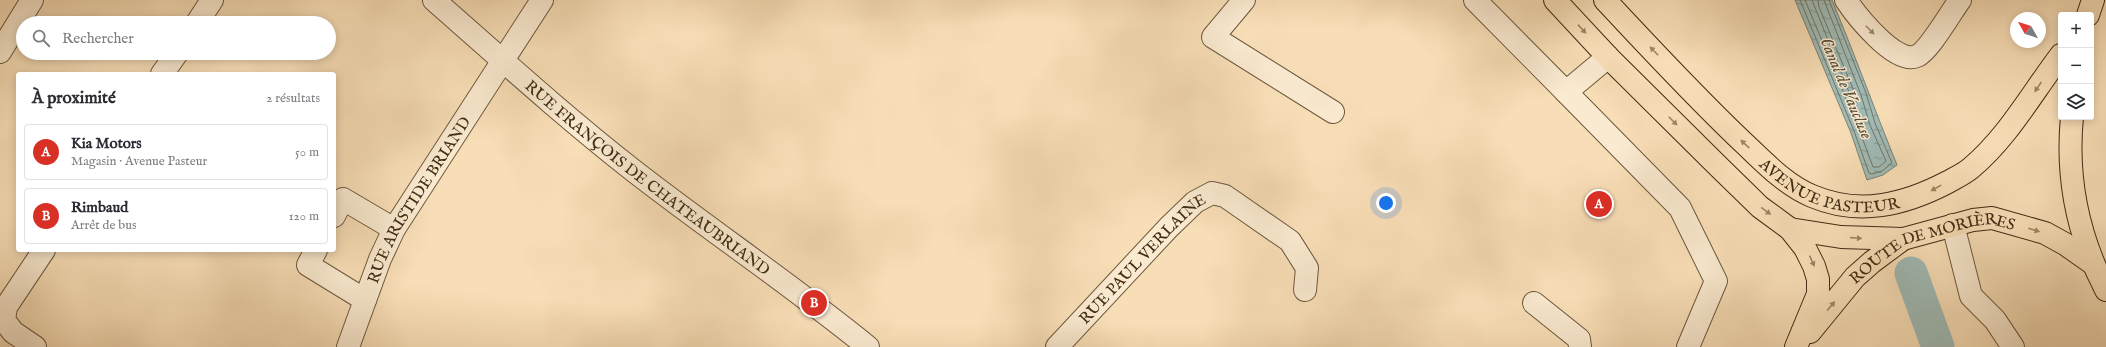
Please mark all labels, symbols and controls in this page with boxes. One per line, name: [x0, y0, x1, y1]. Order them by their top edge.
north arrow: [2010, 12, 2046, 48]
map controls: [2058, 12, 2094, 120]
button: +: [2058, 12, 2094, 48]
search box: [16, 16, 336, 60]
one-way arrow: [1577, 24, 1587, 34]
one-way arrow: [1866, 25, 1875, 35]
icon: search: [30, 27, 52, 49]
text: Rechercher: [62, 29, 134, 48]
water label: Canal de Vaucluse: [1815, 35, 1877, 143]
one-way arrow: [1649, 46, 1659, 56]
button: −: [2058, 48, 2094, 84]
street label: RUE FRANÇOIS DE CHATEAUBRIAND: [520, 77, 774, 281]
one-way arrow: [2034, 82, 2042, 92]
button: layers: [2058, 84, 2094, 120]
text: À proximité: [32, 88, 116, 109]
text: 2 résultats: [266, 90, 320, 107]
street label: RUE ARISTIDE BRIAND: [364, 113, 476, 286]
one-way arrow: [1668, 116, 1678, 126]
text: Kia Motors: [71, 134, 142, 153]
one-way arrow: [1740, 139, 1750, 149]
text: A: [42, 144, 50, 161]
text: 50 m: [295, 144, 319, 161]
text: Magasin · Avenue Pasteur: [71, 153, 207, 170]
street label: AVENUE PASTEUR: [1754, 154, 1902, 219]
one-way arrow: [1930, 185, 1942, 192]
pin: A: [1586, 189, 1612, 219]
street label: RUE PAUL VERLAINE: [1075, 190, 1210, 329]
your location: [1376, 193, 1396, 213]
text: Rimbaud: [71, 198, 128, 217]
one-way arrow: [1761, 207, 1772, 216]
text: B: [42, 208, 50, 225]
text: 120 m: [289, 208, 319, 225]
street label: ROUTE DE MORIÈRES: [1846, 209, 2017, 289]
text: Arrêt de bus: [71, 217, 137, 234]
one-way arrow: [2028, 227, 2040, 233]
one-way arrow: [1850, 235, 1863, 242]
one-way arrow: [1809, 255, 1815, 267]
pin: B: [801, 288, 827, 318]
one-way arrow: [1826, 301, 1835, 312]

